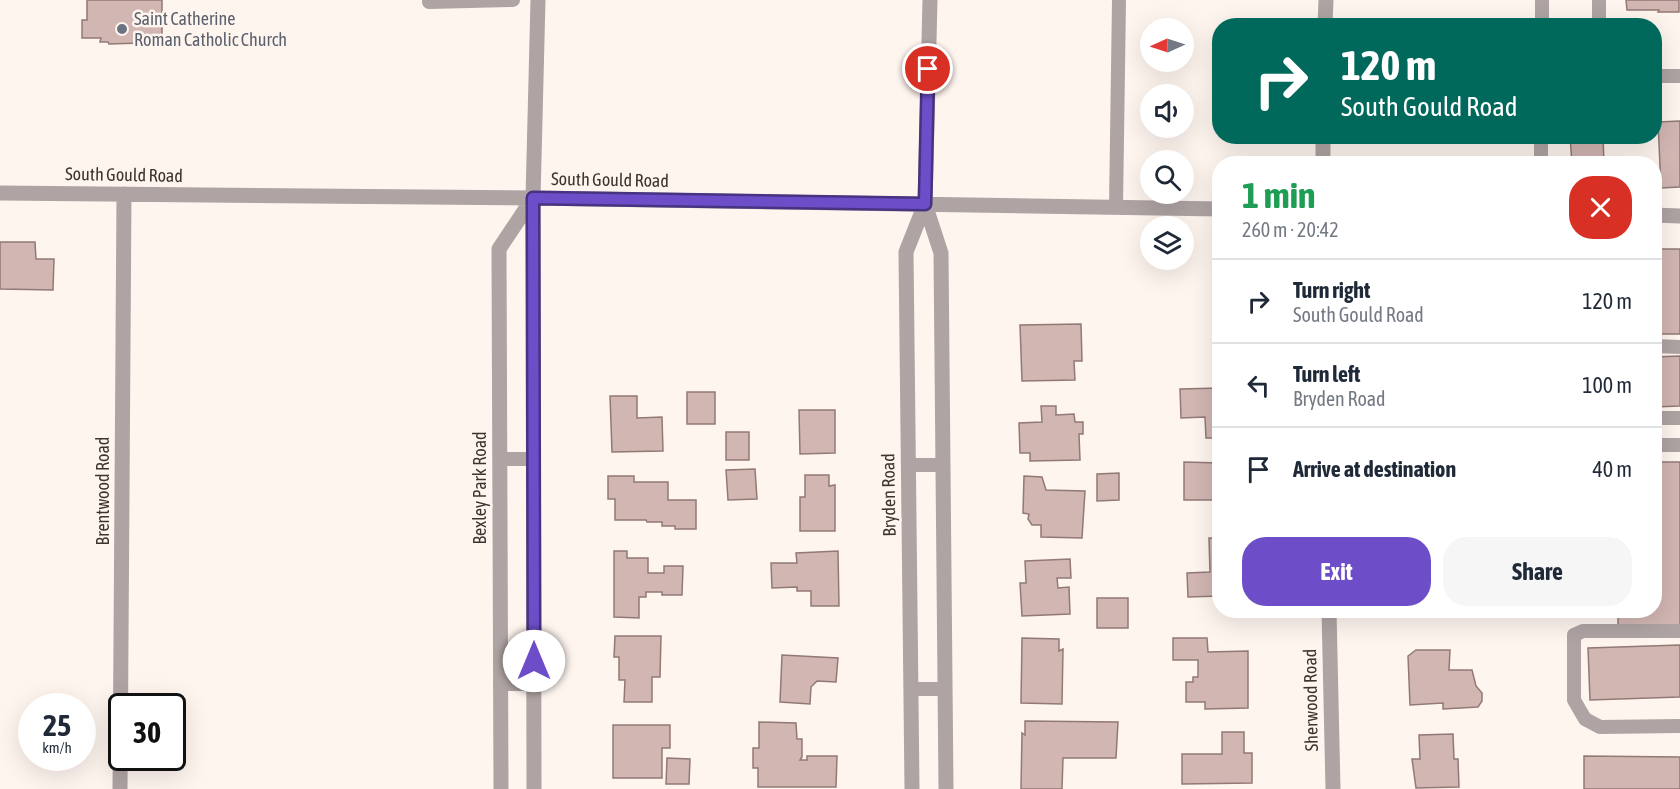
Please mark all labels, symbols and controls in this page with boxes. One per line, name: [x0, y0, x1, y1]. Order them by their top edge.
place label: Saint Catherine Roman Catholic Church: [134, 8, 287, 50]
north arrow: [1140, 18, 1194, 72]
map controls: [1140, 18, 1194, 270]
marker: Saint Catherine Roman Catholic Church: [115, 22, 129, 36]
text: 120 m: [1341, 41, 1436, 89]
icon: right: [1242, 42, 1320, 120]
pin: [902, 43, 953, 94]
icon: arrive: [911, 52, 944, 85]
button: sound: [1140, 84, 1194, 138]
text: South Gould Road: [1341, 91, 1518, 122]
button: search: [1140, 150, 1194, 204]
street label: South Gould Road: [65, 163, 183, 186]
street label: South Gould Road: [551, 168, 669, 191]
text: 1 min: [1242, 174, 1316, 216]
button: close: [1569, 176, 1632, 239]
button: layers: [1140, 216, 1194, 270]
text: 260 m · 20:42: [1242, 218, 1339, 241]
text: Turn right: [1293, 277, 1370, 303]
icon: right: [1242, 285, 1275, 318]
text: 120 m: [1582, 288, 1632, 314]
text: South Gould Road: [1293, 303, 1424, 326]
text: Turn left: [1293, 361, 1360, 387]
icon: left: [1242, 369, 1275, 402]
text: 100 m: [1582, 372, 1632, 398]
text: Bryden Road: [1293, 387, 1386, 410]
street label: Bexley Park Road: [469, 431, 490, 545]
street label: Brentwood Road: [92, 437, 113, 545]
street label: Bryden Road: [877, 453, 900, 537]
icon: arrive: [1242, 453, 1275, 486]
text: Arrive at destination: [1293, 456, 1456, 482]
text: 40 m: [1592, 456, 1632, 482]
button: Exit: [1242, 537, 1431, 606]
button: Share: [1443, 537, 1632, 606]
position arrow: [502, 629, 566, 693]
street label: Sherwood Road: [1299, 649, 1322, 751]
speed limit sign: 30: [108, 693, 186, 771]
text: 25: [43, 708, 71, 742]
text: km/h: [42, 739, 72, 756]

